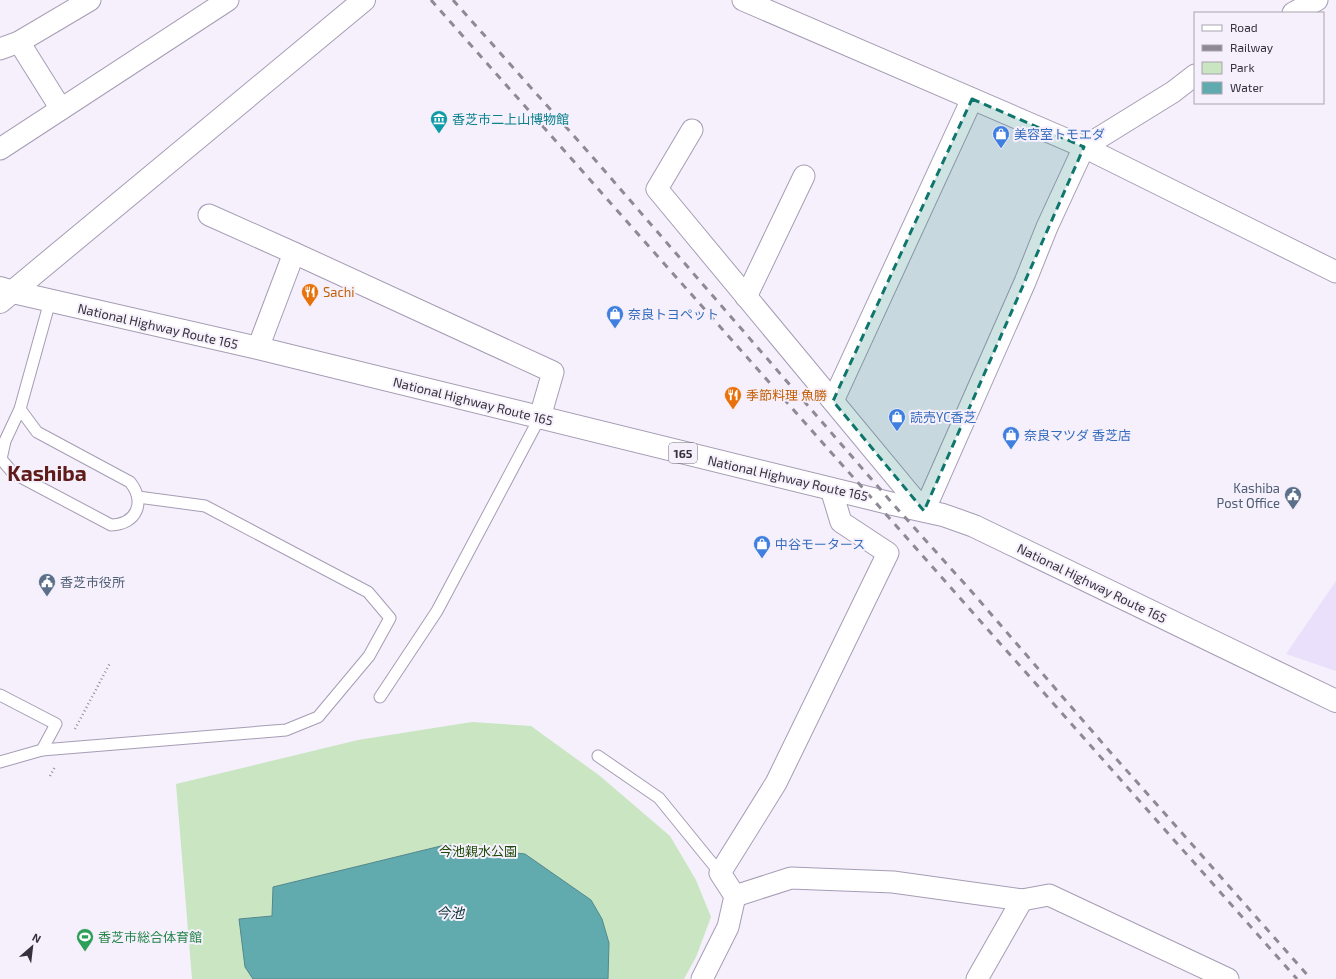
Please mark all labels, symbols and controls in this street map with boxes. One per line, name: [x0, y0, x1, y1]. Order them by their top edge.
legend: [1194, 12, 1324, 104]
text: Road: [1230, 20, 1258, 34]
text: Railway: [1230, 40, 1274, 54]
text: Park: [1230, 60, 1255, 74]
text: Water: [1230, 80, 1264, 94]
museum icon: 香芝市二上山博物館: [429, 109, 449, 134]
place label: 香芝市二上山博物館: [452, 111, 569, 127]
shop icon: 美容室トモエダ: [991, 124, 1011, 149]
place label: 美容室トモエダ: [1014, 126, 1105, 142]
restaurant icon: Sachi: [300, 282, 320, 307]
place label: Sachi: [323, 284, 355, 300]
street label: National Highway Route 165: [76, 300, 240, 352]
shop icon: 奈良トヨペット: [605, 304, 625, 329]
place label: 奈良トヨペット: [628, 306, 719, 322]
street label: National Highway Route 165: [391, 373, 555, 429]
restaurant icon: 季節料理 魚勝: [723, 385, 743, 410]
place label: 季節料理 魚勝: [746, 387, 827, 403]
shop icon: 読売YC香芝: [887, 407, 907, 432]
place label: 読売YC香芝: [910, 409, 977, 425]
shop icon: 奈良マツダ 香芝店: [1001, 425, 1021, 450]
place label: 奈良マツダ 香芝店: [1024, 427, 1131, 443]
road number: 165: [669, 443, 697, 463]
street label: National Highway Route 165: [706, 452, 870, 504]
district label: Kashiba: [7, 460, 87, 485]
place label: Kashiba Post Office: [1217, 480, 1280, 511]
public building icon: Kashiba Post Office: [1283, 485, 1303, 510]
shop icon: 中谷モータース: [752, 534, 772, 559]
place label: 中谷モータース: [775, 536, 865, 552]
street label: National Highway Route 165: [1015, 540, 1169, 626]
public building icon: 香芝市役所: [37, 572, 57, 597]
place label: 香芝市役所: [60, 574, 125, 590]
park label: 今池親水公園: [439, 843, 517, 859]
water label: 今池: [436, 904, 466, 921]
north arrow: [12, 927, 52, 967]
sports icon: 香芝市総合体育館: [75, 927, 95, 952]
place label: 香芝市総合体育館: [98, 929, 202, 945]
text: N: [30, 930, 44, 945]

